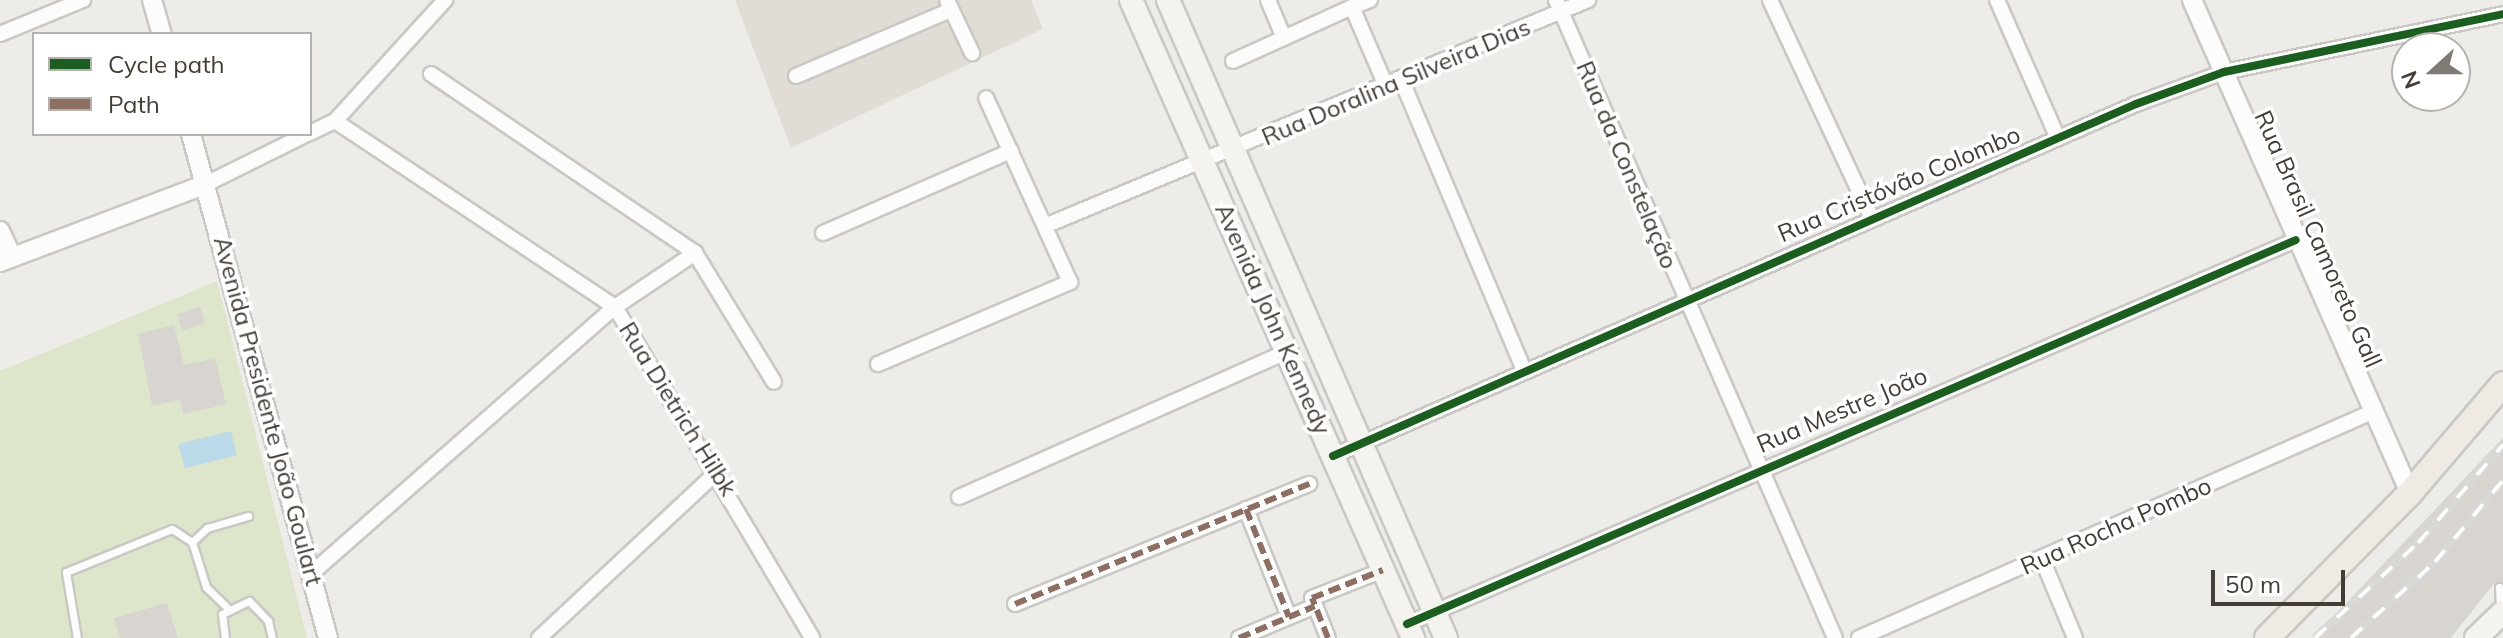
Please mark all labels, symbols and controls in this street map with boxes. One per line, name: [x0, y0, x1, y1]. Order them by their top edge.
street label: Rua Doralina Silveira Dias: [1257, 12, 1535, 152]
legend: [32, 32, 312, 136]
north arrow: [2391, 32, 2471, 112]
text: Cycle path: [108, 49, 225, 79]
street label: Rua da Constelação: [1570, 57, 1684, 273]
text: N: [2394, 67, 2427, 93]
text: Path: [108, 89, 160, 119]
street label: Rua Brasil Camoreto Gall: [2248, 106, 2388, 372]
street label: Rua Cristóvão Colombo: [1773, 120, 2025, 248]
street label: Avenida John Kennedy: [1209, 199, 1337, 439]
street label: Avenida Presidente João Goulart: [207, 233, 329, 589]
street label: Rua Dietrich Hilbk: [613, 317, 743, 501]
street label: Rua Mestre João: [1752, 361, 1932, 459]
street label: Rua Rocha Pombo: [2016, 471, 2216, 581]
scale bar: [2215, 554, 2349, 604]
text: 50 m: [2225, 569, 2281, 599]

